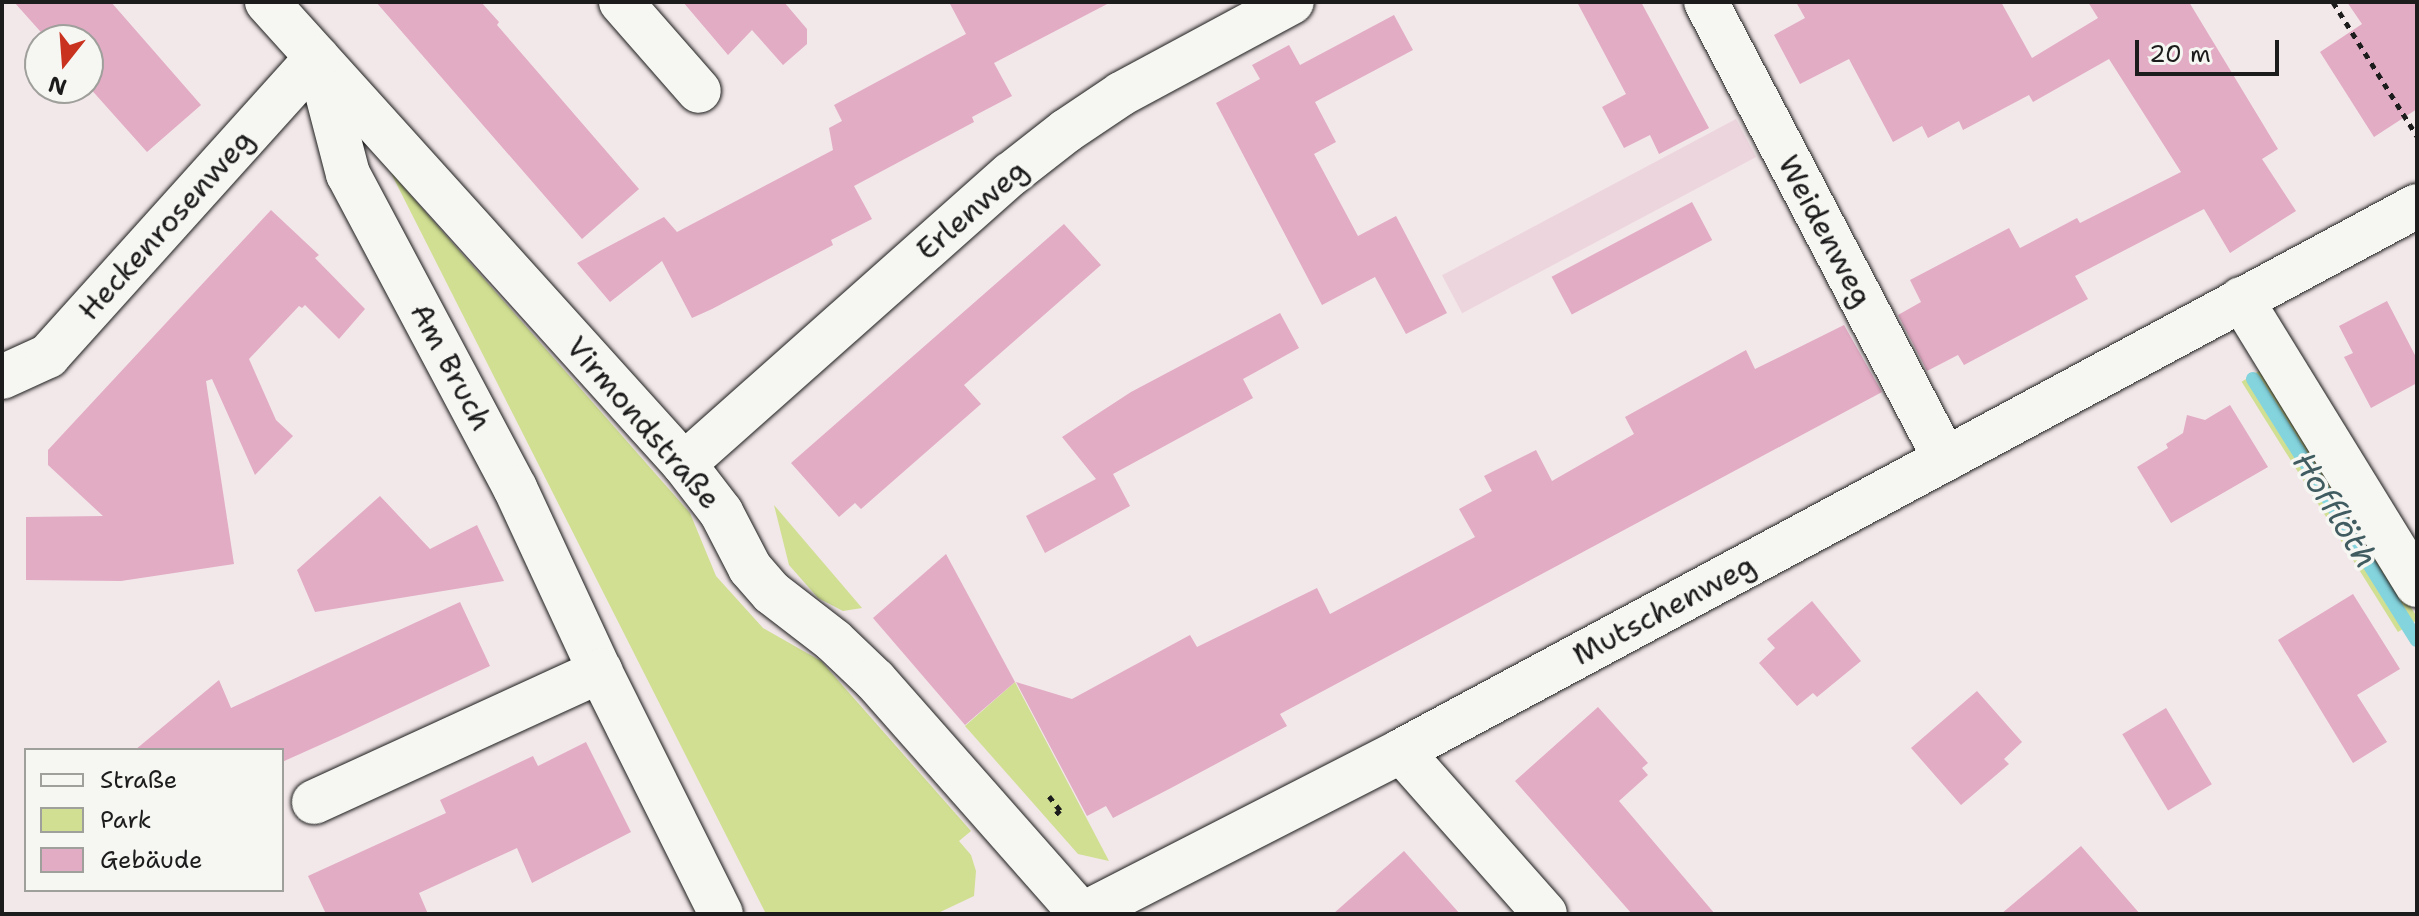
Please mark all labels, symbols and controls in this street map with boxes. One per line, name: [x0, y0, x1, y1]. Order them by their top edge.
north arrow: [24, 24, 104, 104]
scale bar: [2139, 24, 2283, 74]
text: 20 m: [2149, 38, 2211, 70]
text: N: [45, 69, 70, 102]
street label: Heckenrosenweg: [71, 122, 261, 328]
street label: Weidenweg: [1770, 149, 1880, 313]
street label: Erlenweg: [909, 152, 1035, 268]
street label: Am Bruch: [402, 297, 500, 437]
street label: Virmondstraße: [558, 329, 728, 517]
water label: Hofflöth: [2284, 445, 2386, 575]
street label: Mutschenweg: [1567, 547, 1761, 673]
legend: [24, 748, 284, 892]
text: Straße: [100, 764, 177, 796]
text: Park: [100, 804, 152, 836]
text: Gebäude: [100, 844, 202, 876]

